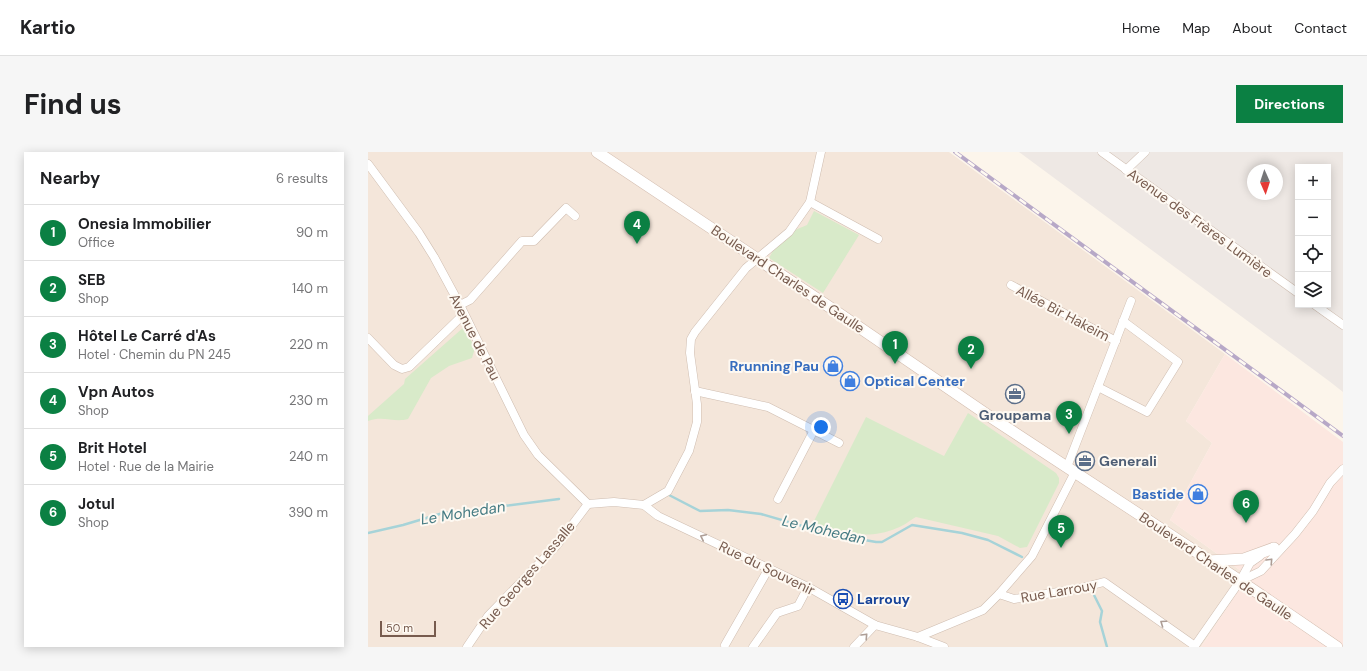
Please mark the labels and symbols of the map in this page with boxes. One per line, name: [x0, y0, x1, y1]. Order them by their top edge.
street label: Avenue des Frères Lumière: [1124, 164, 1276, 282]
north arrow: [1247, 164, 1283, 200]
pin: 4: [624, 211, 650, 244]
street label: Boulevard Charles de Gaulle: [708, 221, 868, 337]
street label: Allée Bir Hakeim: [1013, 281, 1113, 345]
street label: Avenue de Pau: [445, 291, 505, 383]
pin: 1: [882, 331, 908, 364]
pin: 2: [958, 336, 984, 369]
shop icon: Rrunning Pau: [822, 355, 844, 377]
place label: Rrunning Pau: [729, 357, 819, 375]
shop icon: Optical Center: [839, 370, 861, 392]
place label: Optical Center: [864, 372, 965, 390]
office icon: Groupama: [1004, 383, 1026, 405]
pin: 3: [1056, 401, 1082, 434]
place label: Groupama: [979, 406, 1051, 424]
your location: [811, 417, 831, 437]
office icon: Generali: [1074, 450, 1096, 472]
place label: Generali: [1099, 452, 1157, 470]
shop icon: Bastide: [1187, 483, 1209, 505]
place label: Bastide: [1132, 485, 1184, 503]
pin: 6: [1233, 490, 1259, 523]
water label: Le Mohedan: [419, 496, 507, 530]
street label: Boulevard Charles de Gaulle: [1136, 508, 1296, 624]
water label: Le Mohedan: [780, 511, 868, 549]
pin: 5: [1048, 515, 1074, 548]
street label: Rue Georges Lassalle: [475, 517, 579, 633]
one-way arrow: [700, 534, 707, 542]
street label: Rue du Souvenir: [716, 537, 818, 599]
one-way arrow: [1265, 558, 1273, 566]
street label: Rue Larrouy: [1019, 575, 1099, 607]
bus stop icon: Larrouy: [832, 588, 854, 610]
place label: Larrouy: [857, 590, 911, 608]
scale bar: [380, 619, 436, 638]
one-way arrow: [1160, 621, 1167, 628]
one-way arrow: [860, 633, 867, 641]

